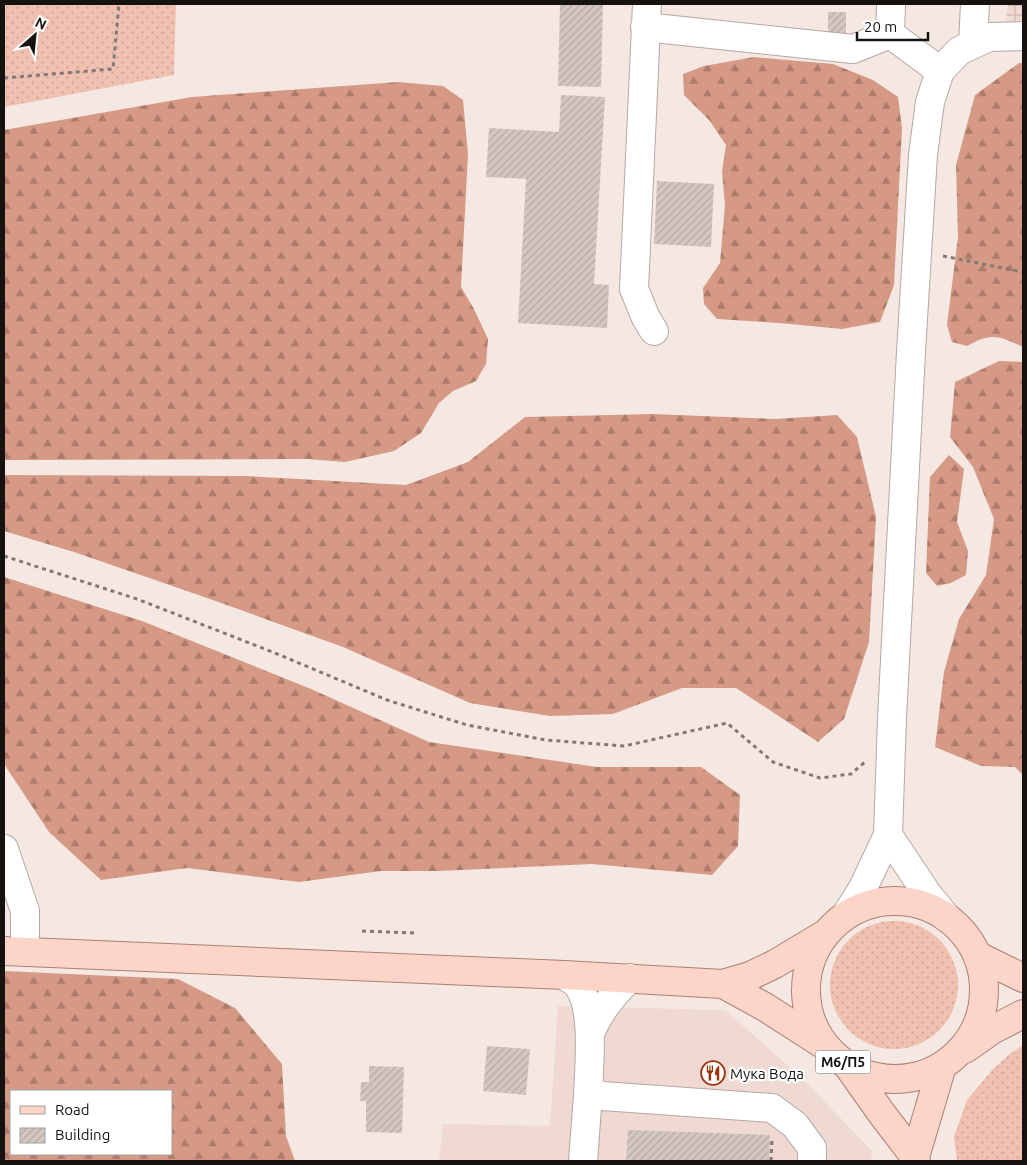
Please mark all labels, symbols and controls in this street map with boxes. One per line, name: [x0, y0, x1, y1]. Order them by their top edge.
north arrow: [10, 10, 60, 60]
scale bar: [857, 10, 928, 42]
text: N: [33, 14, 49, 33]
text: 20 m: [864, 18, 897, 35]
road number: М6/П5: [816, 1050, 870, 1074]
restaurant icon: Мука Вода: [700, 1060, 726, 1086]
place label: Мука Вода: [730, 1065, 804, 1082]
legend: [10, 1090, 172, 1155]
text: Road: [55, 1101, 90, 1118]
text: Building: [55, 1126, 110, 1143]

